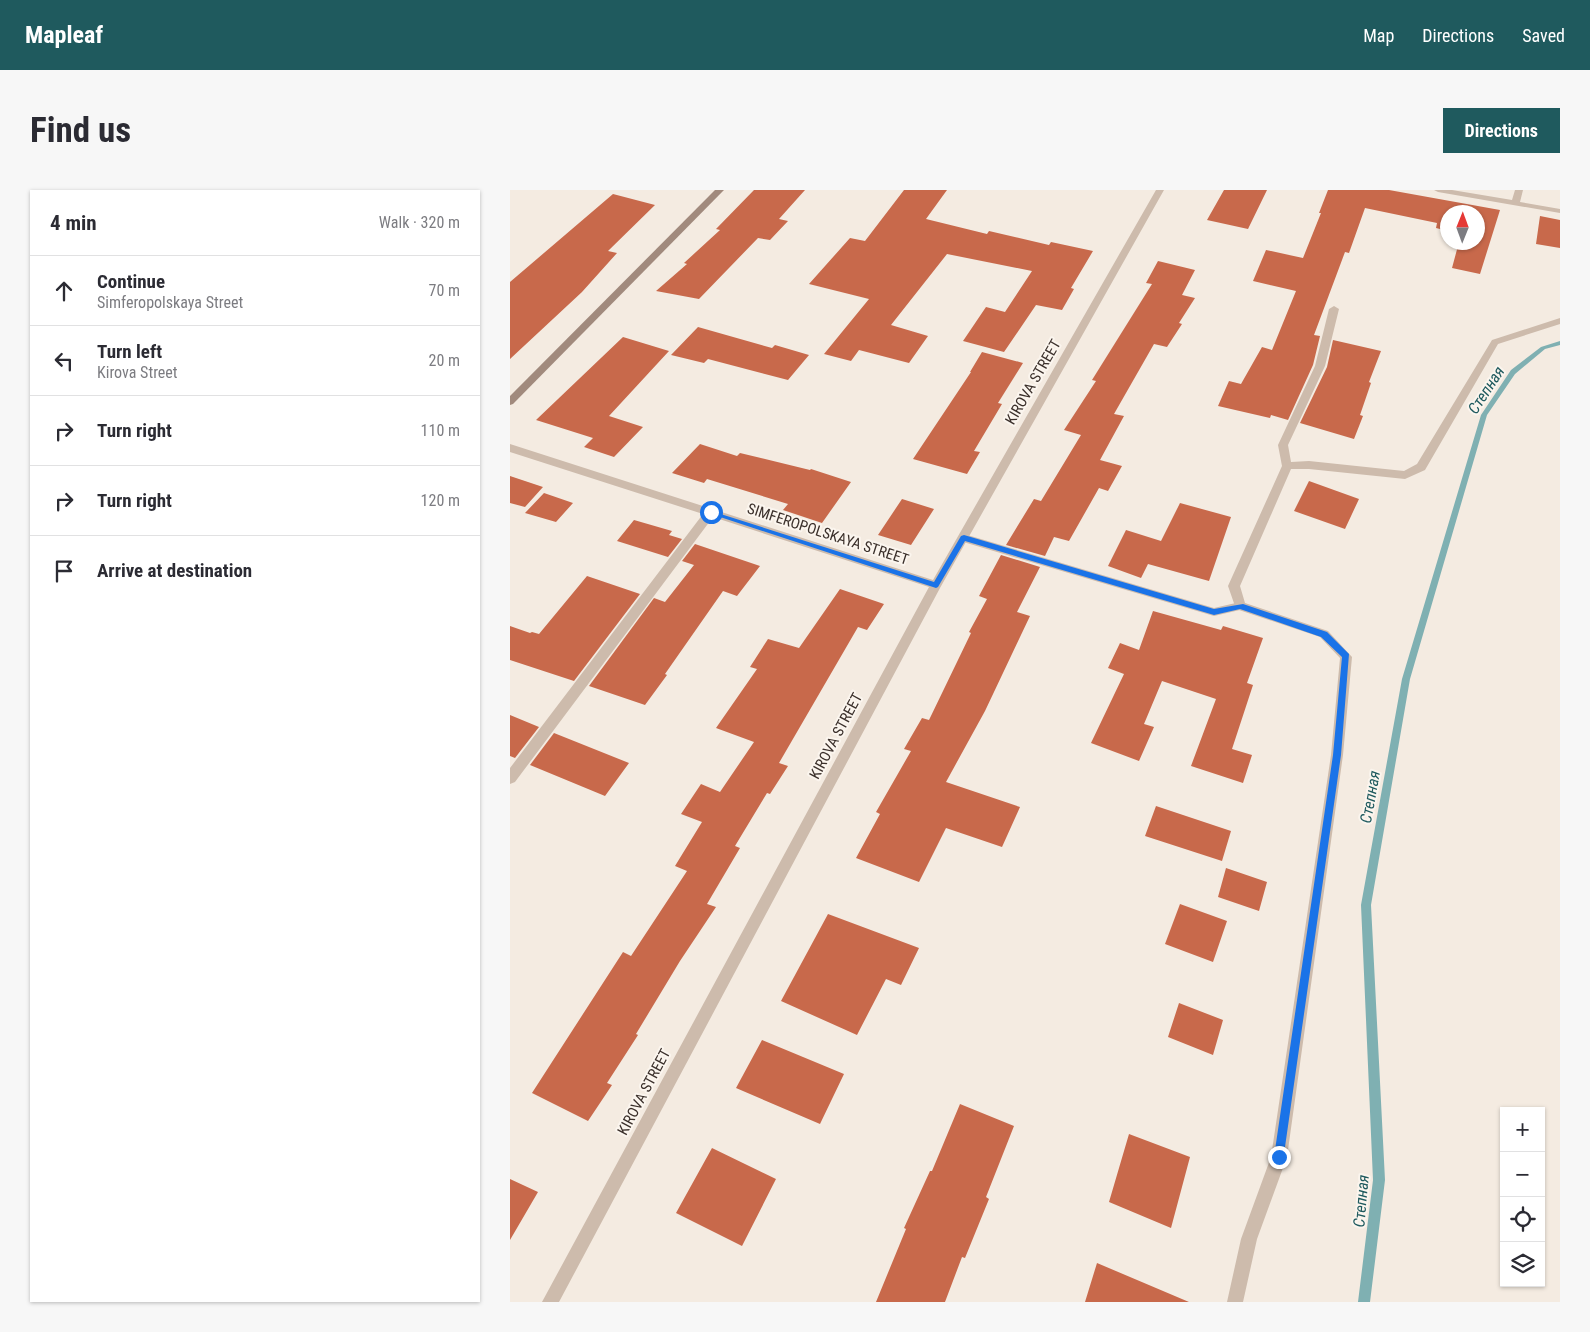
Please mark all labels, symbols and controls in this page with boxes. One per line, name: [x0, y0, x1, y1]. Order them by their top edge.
text: Mapleaf: [25, 21, 103, 49]
text: Map: [1363, 25, 1394, 46]
text: Directions: [1422, 25, 1494, 46]
text: Saved: [1522, 25, 1565, 46]
button: Directions: [1443, 108, 1560, 153]
text: Find us: [30, 110, 131, 151]
north arrow: [1440, 205, 1485, 250]
text: 4 min: [50, 211, 97, 235]
text: Walk · 320 m: [379, 213, 460, 232]
text: Continue: [97, 270, 165, 293]
icon: ahead: [50, 277, 78, 305]
text: 70 m: [428, 281, 460, 300]
text: Simferopolskaya Street: [97, 293, 243, 312]
street label: KIROVA STREET: [1001, 336, 1065, 428]
text: Turn left: [97, 340, 162, 363]
icon: left: [50, 347, 78, 375]
text: 20 m: [428, 351, 460, 370]
water label: Степная: [1464, 362, 1509, 417]
text: Kirova Street: [97, 363, 178, 382]
icon: right: [50, 417, 78, 445]
text: Turn right: [97, 419, 172, 442]
text: 110 m: [421, 421, 460, 440]
icon: right: [50, 487, 78, 515]
text: Turn right: [97, 489, 172, 512]
text: 120 m: [421, 491, 460, 510]
street label: SIMFEROPOLSKAYA STREET: [745, 499, 911, 569]
route start: [700, 501, 723, 524]
icon: arrive: [50, 557, 78, 585]
text: Arrive at destination: [97, 559, 252, 582]
street label: KIROVA STREET: [806, 690, 866, 782]
water label: Степная: [1356, 769, 1384, 825]
street label: KIROVA STREET: [614, 1046, 674, 1138]
map controls: [1500, 1107, 1545, 1287]
button: +: [1500, 1107, 1545, 1152]
route end: [1268, 1146, 1291, 1169]
button: −: [1500, 1152, 1545, 1197]
water label: Степная: [1349, 1173, 1373, 1228]
button: locate: [1500, 1197, 1545, 1242]
button: layers: [1500, 1242, 1545, 1287]

